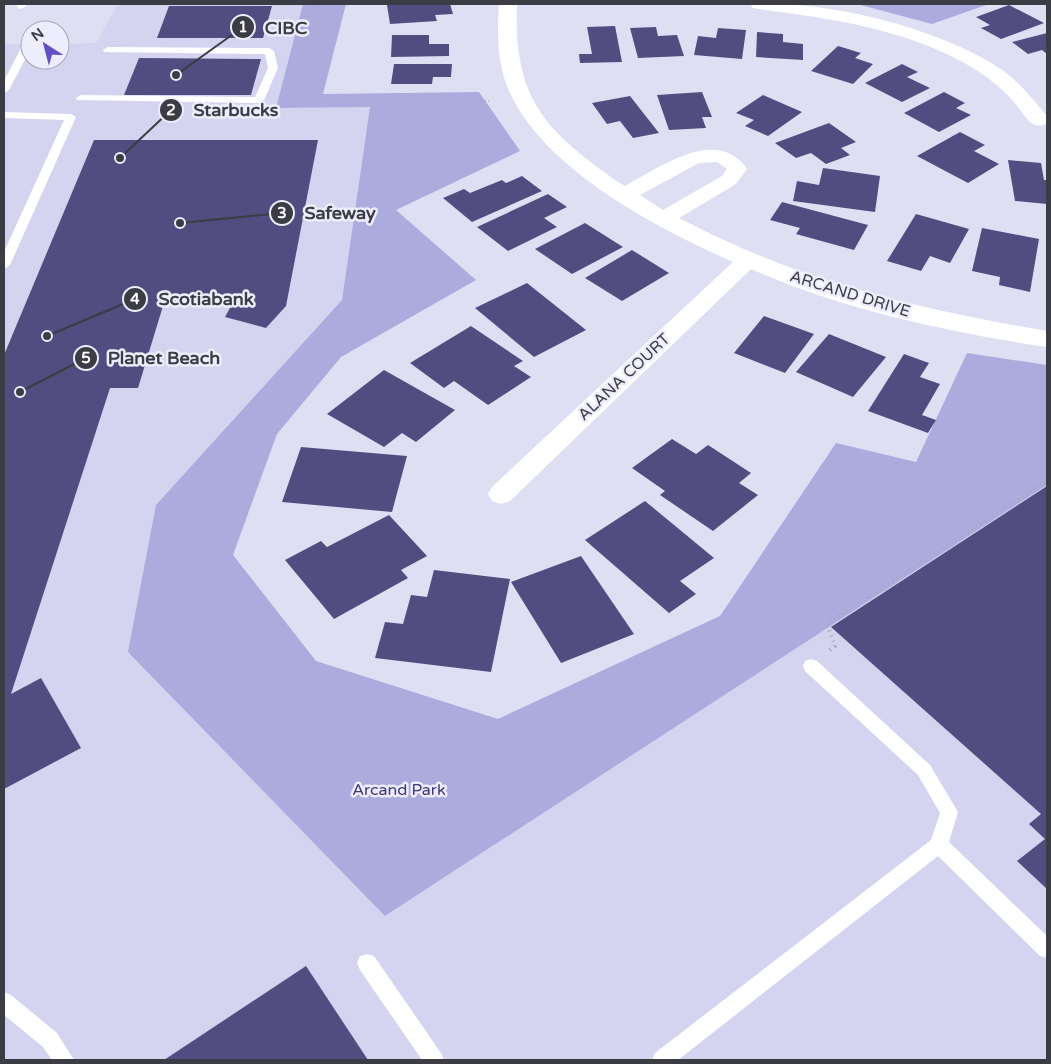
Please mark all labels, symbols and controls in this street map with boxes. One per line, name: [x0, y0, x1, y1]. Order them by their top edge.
callout: CIBC: [230, 11, 318, 44]
text: CIBC: [265, 17, 308, 39]
text: 1: [238, 18, 248, 36]
north arrow: [20, 20, 70, 70]
text: N: [28, 25, 47, 45]
callout: Starbucks: [158, 94, 288, 127]
text: Starbucks: [194, 99, 279, 121]
text: 2: [166, 101, 176, 119]
callout: Safeway: [269, 196, 385, 229]
text: Safeway: [304, 202, 376, 224]
text: 3: [277, 204, 287, 222]
street label: ARCAND DRIVE: [787, 266, 913, 322]
callout: Scotiabank: [123, 283, 263, 316]
text: Scotiabank: [158, 288, 254, 310]
text: 4: [130, 290, 140, 308]
street label: ALANA COURT: [574, 329, 674, 425]
callout: Planet Beach: [73, 341, 231, 374]
text: Planet Beach: [108, 347, 220, 369]
text: 5: [81, 349, 91, 367]
park label: Arcand Park: [352, 780, 446, 800]

